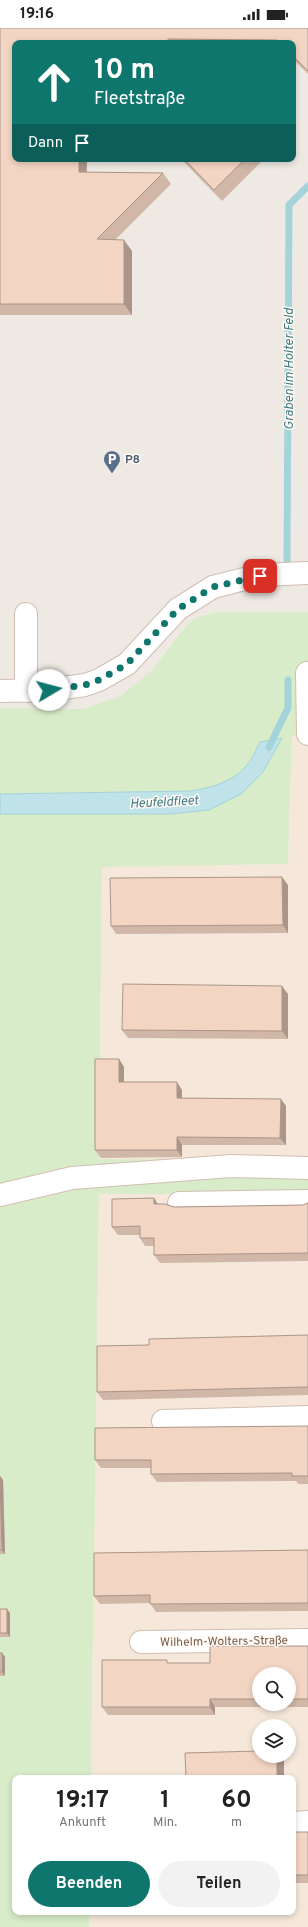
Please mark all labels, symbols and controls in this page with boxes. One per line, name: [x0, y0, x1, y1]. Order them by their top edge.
text: 19:16: [20, 5, 54, 24]
text: 10 m: [94, 53, 155, 89]
icon: ahead: [28, 56, 80, 108]
text: Fleetstraße: [94, 88, 185, 111]
icon: arrive: [71, 132, 93, 154]
text: Dann: [28, 134, 63, 153]
water label: Graben im Holter Feld: [282, 307, 298, 430]
parking icon: P8: [102, 449, 122, 474]
place label: P8: [125, 452, 140, 468]
pin: [243, 559, 277, 593]
icon: arrive: [249, 565, 271, 587]
position arrow: [28, 669, 70, 711]
water label: Heufeldfleet: [129, 793, 200, 813]
street label: Wilhelm-Wolters-Straße: [160, 1633, 288, 1651]
map controls: [252, 1667, 296, 1763]
button: search: [252, 1667, 296, 1711]
button: layers: [252, 1719, 296, 1763]
text: 19:17: [56, 1786, 109, 1816]
text: 1: [160, 1786, 170, 1816]
text: 60: [221, 1786, 252, 1816]
text: Ankunft: [59, 1815, 106, 1831]
text: Min.: [153, 1815, 177, 1831]
text: m: [231, 1815, 242, 1831]
button: Beenden: [28, 1861, 150, 1907]
button: Teilen: [158, 1861, 280, 1907]

